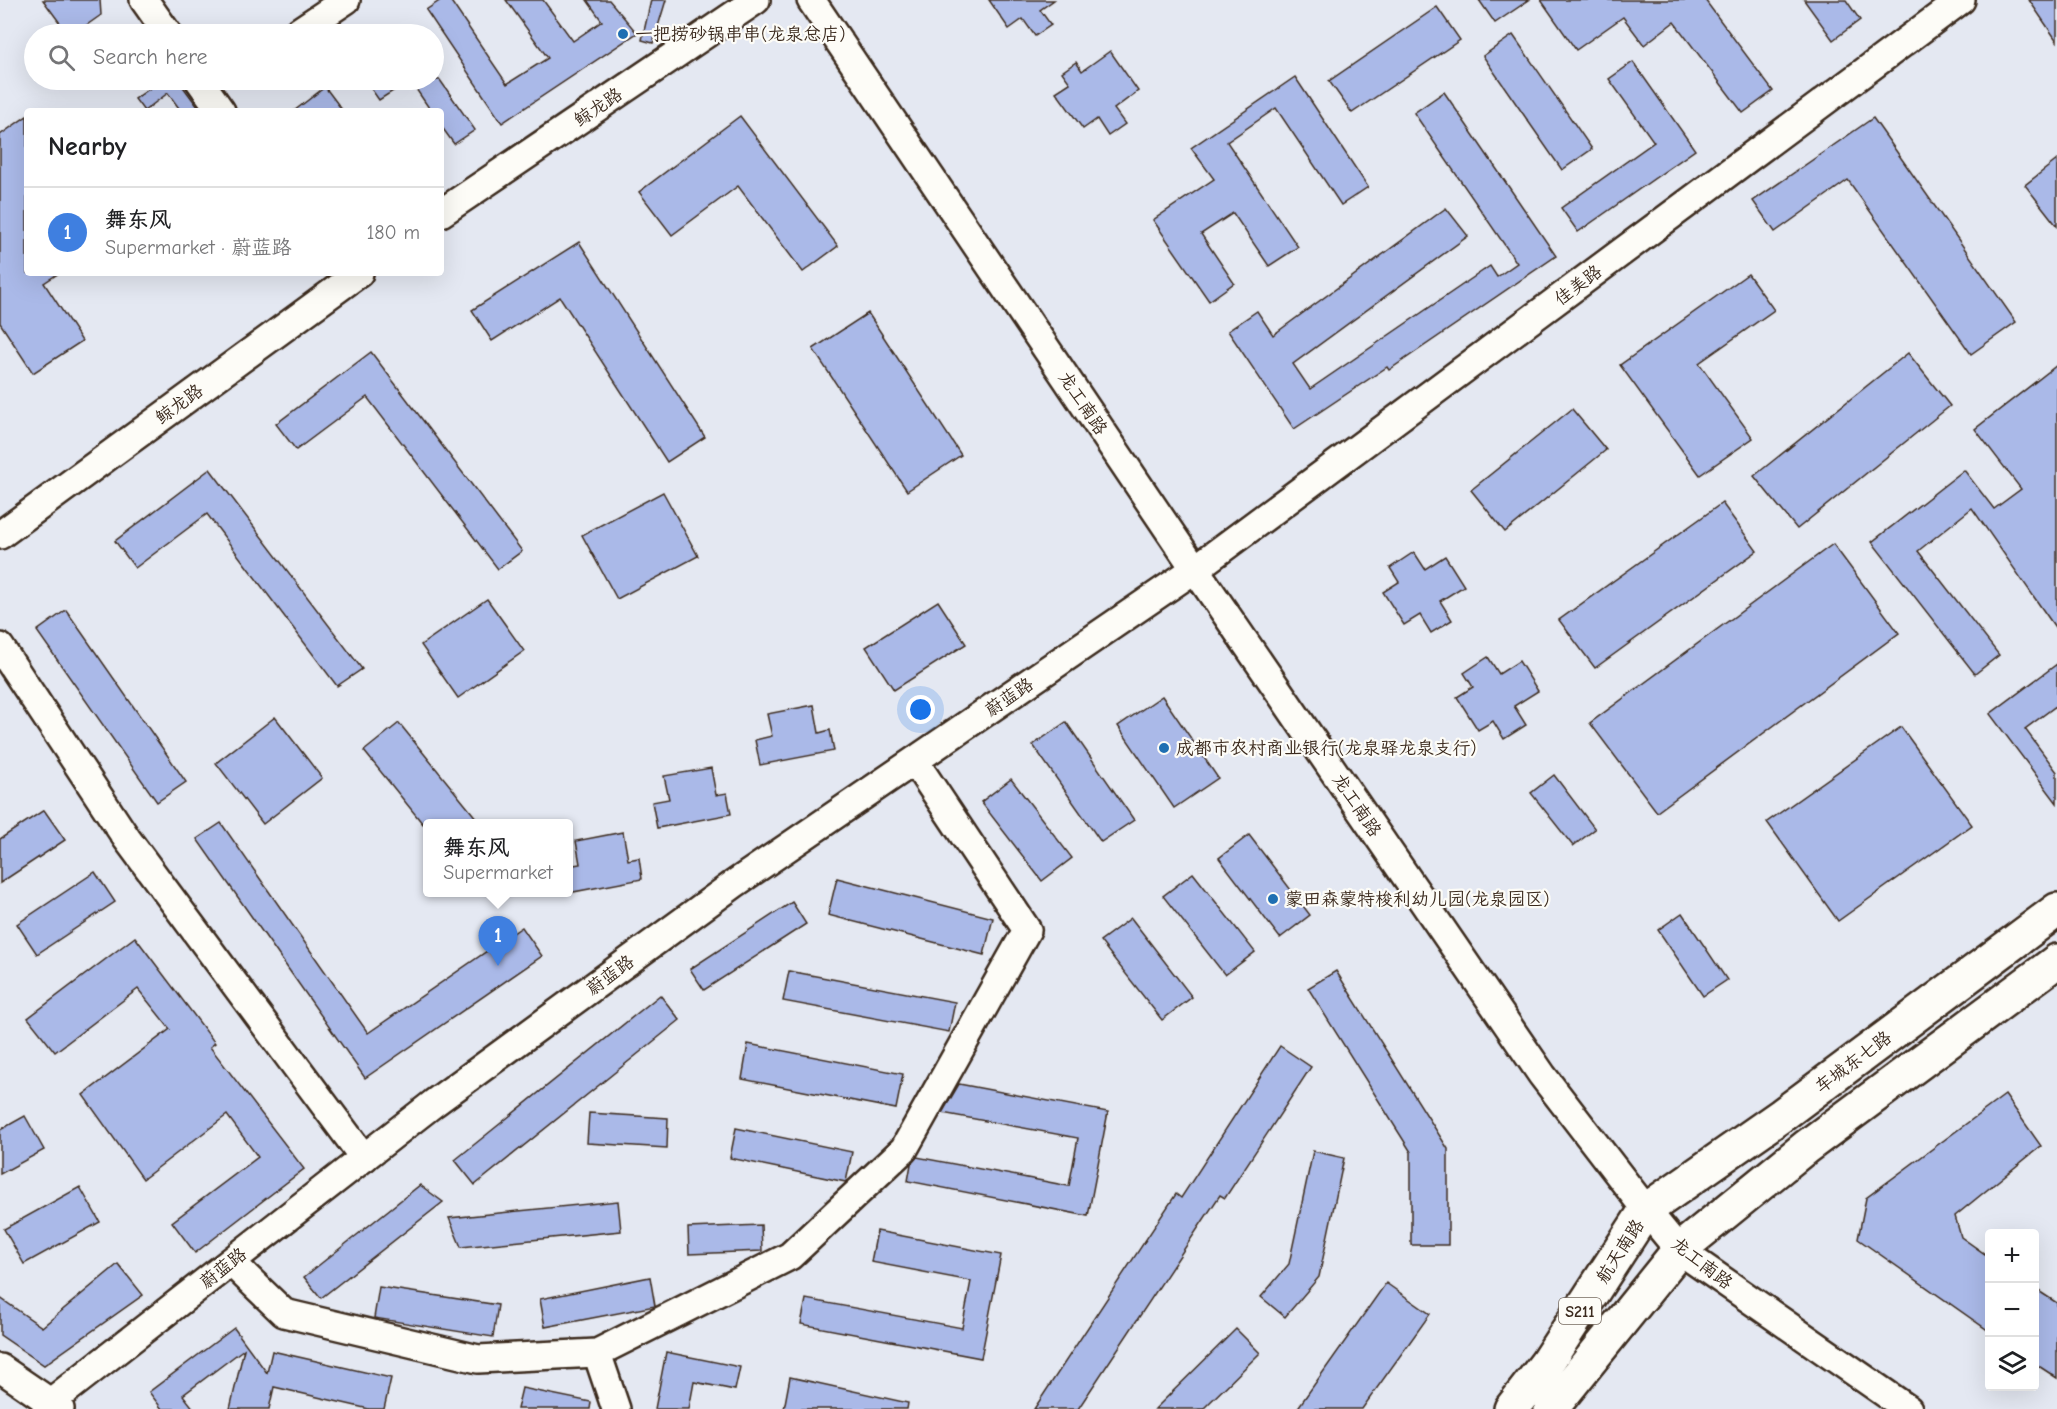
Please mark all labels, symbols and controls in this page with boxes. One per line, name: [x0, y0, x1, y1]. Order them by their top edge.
search box: [24, 24, 444, 90]
place label: 一把捞砂锅串串(龙泉总店): [635, 24, 845, 45]
marker: 一把捞砂锅串串(龙泉总店): [616, 27, 630, 41]
icon: search: [45, 41, 78, 74]
text: Search here: [93, 44, 208, 70]
street label: 鲸龙路: [570, 84, 627, 131]
text: Nearby: [48, 132, 127, 162]
text: 舞东风: [105, 207, 171, 233]
text: 1: [64, 221, 71, 244]
text: 180 m: [366, 221, 420, 244]
text: Supermarket · 蔚蓝路: [105, 236, 292, 259]
street label: 佳美路: [1550, 261, 1606, 310]
street label: 龙工南路: [1054, 368, 1111, 439]
street label: 鲸龙路: [151, 380, 207, 429]
street label: 蔚蓝路: [981, 674, 1038, 721]
your location: [906, 695, 935, 724]
place label: 成都市农村商业银行(龙泉驿龙泉支行): [1176, 738, 1476, 759]
marker: 成都市农村商业银行(龙泉驿龙泉支行): [1157, 741, 1171, 755]
street label: 龙工南路: [1328, 770, 1385, 841]
popup: [423, 819, 573, 897]
text: 舞东风: [443, 835, 509, 861]
text: Supermarket: [443, 861, 553, 884]
place label: 蒙田森蒙特梭利幼儿园(龙泉园区): [1285, 889, 1549, 910]
marker: 蒙田森蒙特梭利幼儿园(龙泉园区): [1266, 892, 1280, 906]
pin: 1: [478, 916, 518, 966]
street label: 蔚蓝路: [582, 951, 638, 1000]
street label: 车城东七路: [1811, 1027, 1896, 1098]
street label: 航天南路: [1592, 1215, 1649, 1287]
map controls: [1985, 1229, 2039, 1391]
button: +: [1985, 1229, 2039, 1283]
street label: 龙工南路: [1667, 1233, 1737, 1294]
street label: 蔚蓝路: [196, 1243, 251, 1293]
button: −: [1985, 1283, 2039, 1337]
road number: S211: [1559, 1298, 1601, 1324]
button: layers: [1985, 1337, 2039, 1391]

